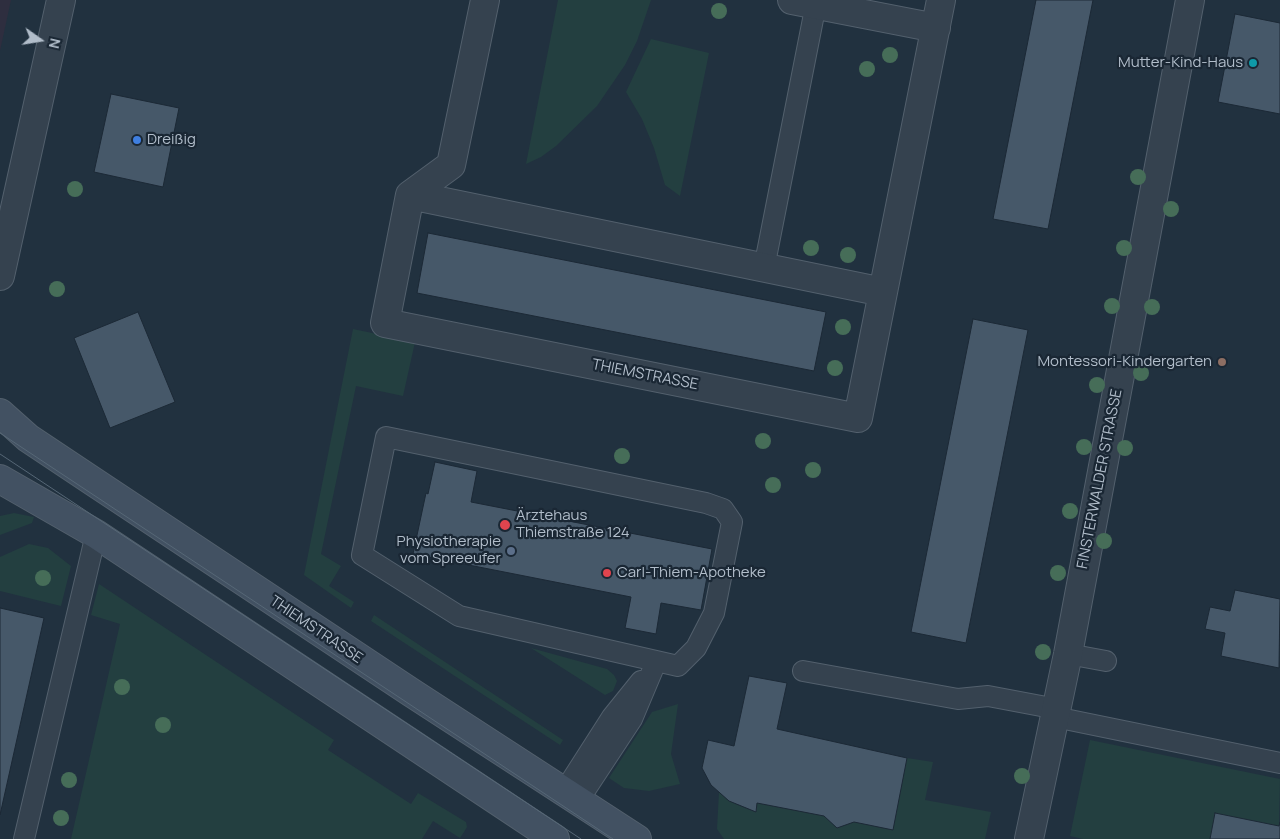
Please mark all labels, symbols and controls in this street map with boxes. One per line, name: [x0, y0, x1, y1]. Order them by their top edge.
north arrow: [15, 15, 65, 65]
text: N: [45, 36, 65, 51]
place label: Mutter-Kind-Haus: [1118, 54, 1243, 72]
marker: Mutter-Kind-Haus: [1247, 57, 1259, 69]
place label: Dreißig: [147, 131, 196, 149]
marker: Dreißig: [131, 134, 143, 146]
place label: Montessori-Kindergarten: [1037, 353, 1212, 371]
street label: THIEMSTRASSE: [590, 356, 700, 394]
marker: Montessori-Kindergarten: [1216, 356, 1228, 368]
street label: FINSTERWALDER STRASSE: [1074, 388, 1126, 570]
place label: Ärztehaus Thiemstraße 124: [516, 507, 630, 542]
marker: Ärztehaus Thiemstraße 124: [498, 518, 512, 532]
place label: Physiotherapie vom Spreeufer: [397, 533, 501, 568]
marker: Physiotherapie vom Spreeufer: [505, 545, 517, 557]
place label: Carl-Thiem-Apotheke: [617, 564, 766, 582]
marker: Carl-Thiem-Apotheke: [601, 567, 613, 579]
street label: THIEMSTRASSE: [266, 592, 366, 668]

